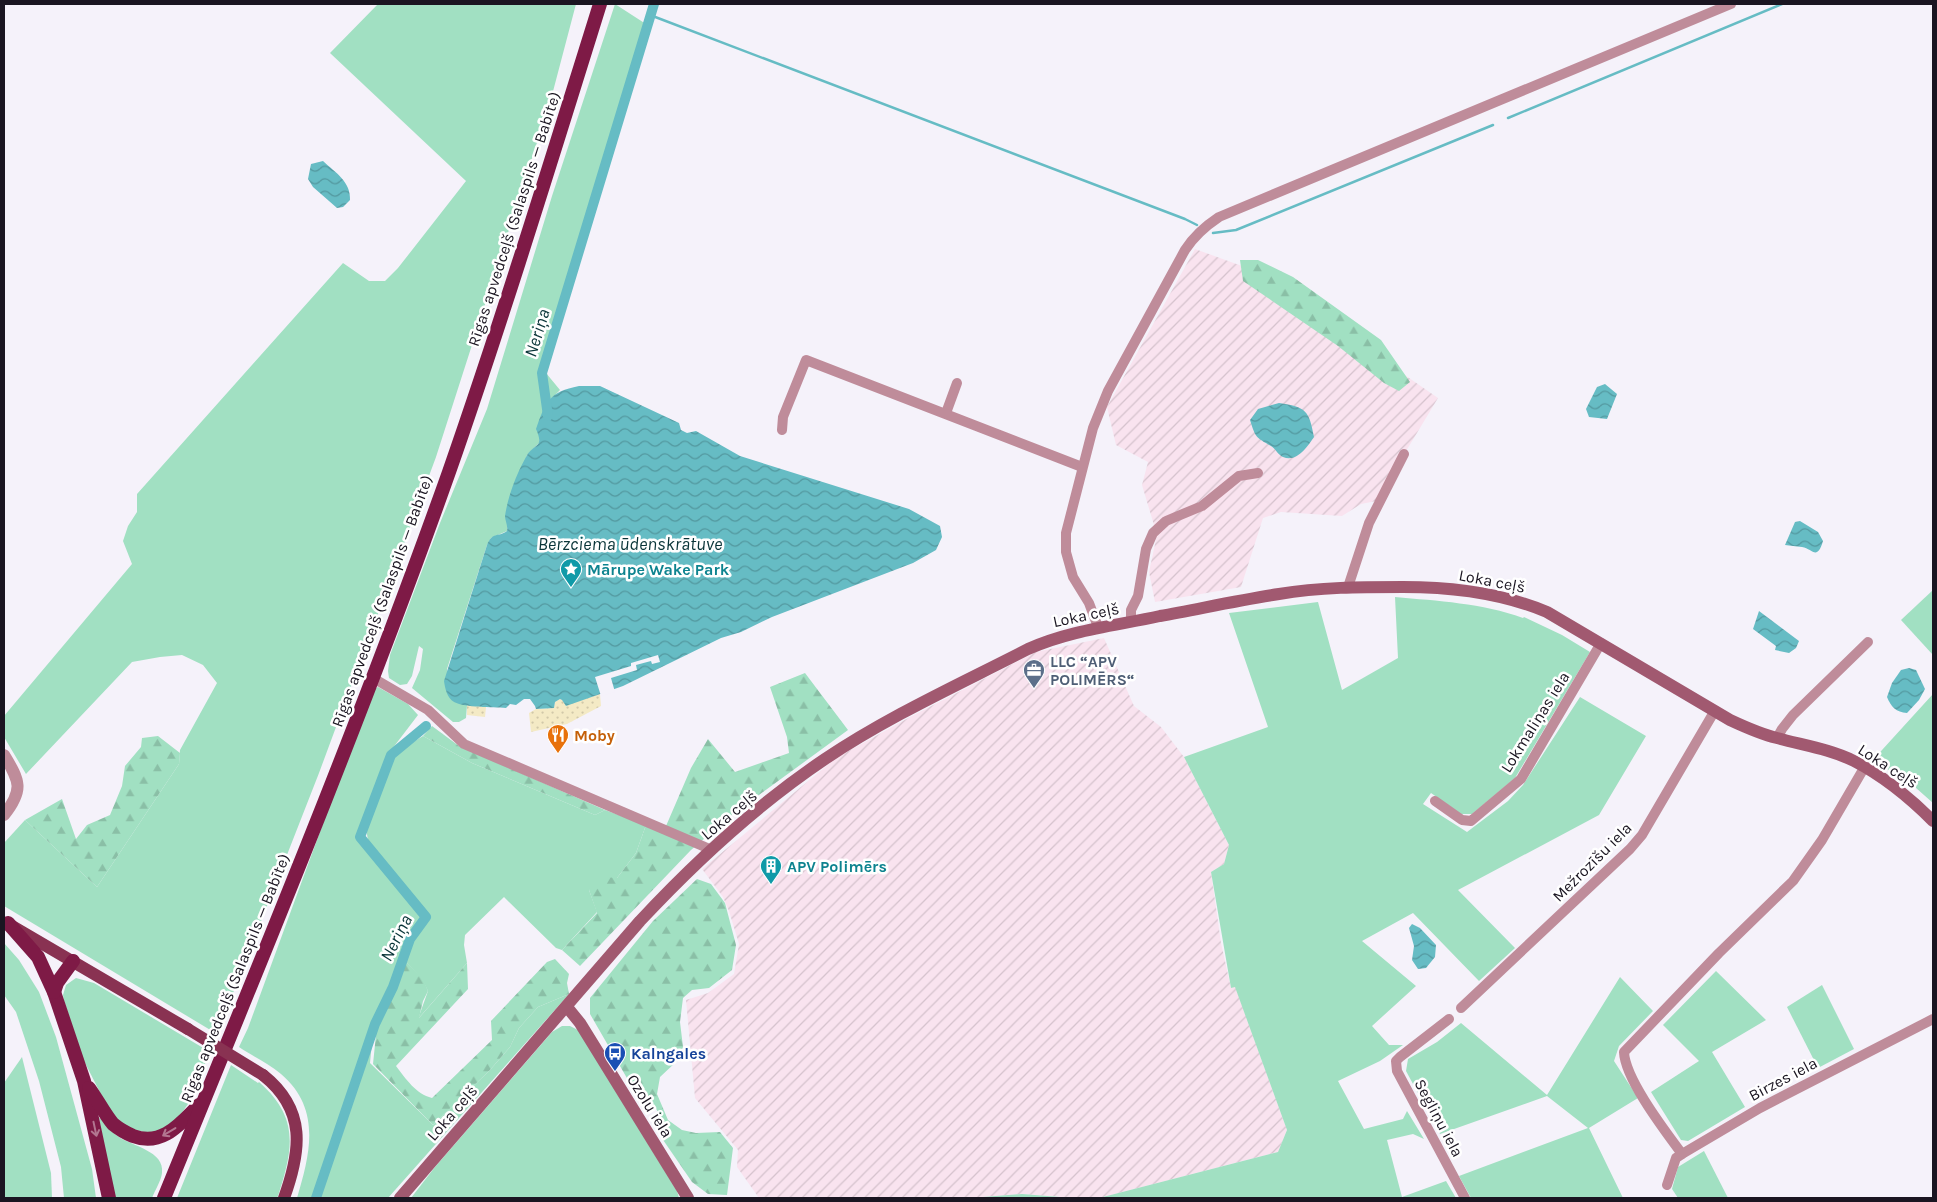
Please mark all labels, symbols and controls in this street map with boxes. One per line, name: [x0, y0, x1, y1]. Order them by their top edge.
street label: Rīgas apvedceļš (Salaspils — Babīte): [464, 89, 564, 349]
water label: Neriņa: [519, 306, 555, 360]
street label: Rīgas apvedceļš (Salaspils — Babīte): [327, 472, 437, 730]
water label: Bērzciema ūdenskrātuve: [538, 533, 722, 555]
place icon: Mārupe Wake Park: [559, 557, 583, 588]
place label: Mārupe Wake Park: [587, 560, 730, 579]
street label: Loka ceļš: [1457, 565, 1527, 597]
street label: Loka ceļš: [1051, 599, 1121, 631]
place label: LLC “APV POLIMĒRS“: [1050, 652, 1135, 689]
office icon: LLC “APV POLIMĒRS“: [1022, 658, 1046, 689]
street label: Lokmaliņas iela: [1496, 668, 1574, 776]
restaurant icon: Moby: [546, 723, 570, 754]
place label: Moby: [574, 726, 615, 745]
street label: Loka ceļš: [1855, 740, 1921, 792]
street label: Loka ceļš: [697, 786, 761, 844]
street label: Mežrozīšu iela: [1548, 818, 1636, 906]
street label: Rīgas apvedceļš (Salaspils — Babīte): [176, 851, 294, 1105]
building icon: APV Polimērs: [759, 854, 783, 885]
place label: APV Polimērs: [787, 857, 887, 876]
water label: Neriņa: [375, 911, 417, 965]
bus stop icon: Kalngales: [603, 1041, 627, 1072]
place label: Kalngales: [631, 1044, 706, 1063]
street label: Birzes iela: [1746, 1053, 1820, 1105]
street label: Ozolu iela: [623, 1071, 677, 1141]
street label: Segliņu iela: [1411, 1076, 1467, 1160]
street label: Loka ceļš: [423, 1081, 481, 1145]
one-way arrow: [91, 1120, 100, 1136]
one-way arrow: [162, 1126, 176, 1137]

